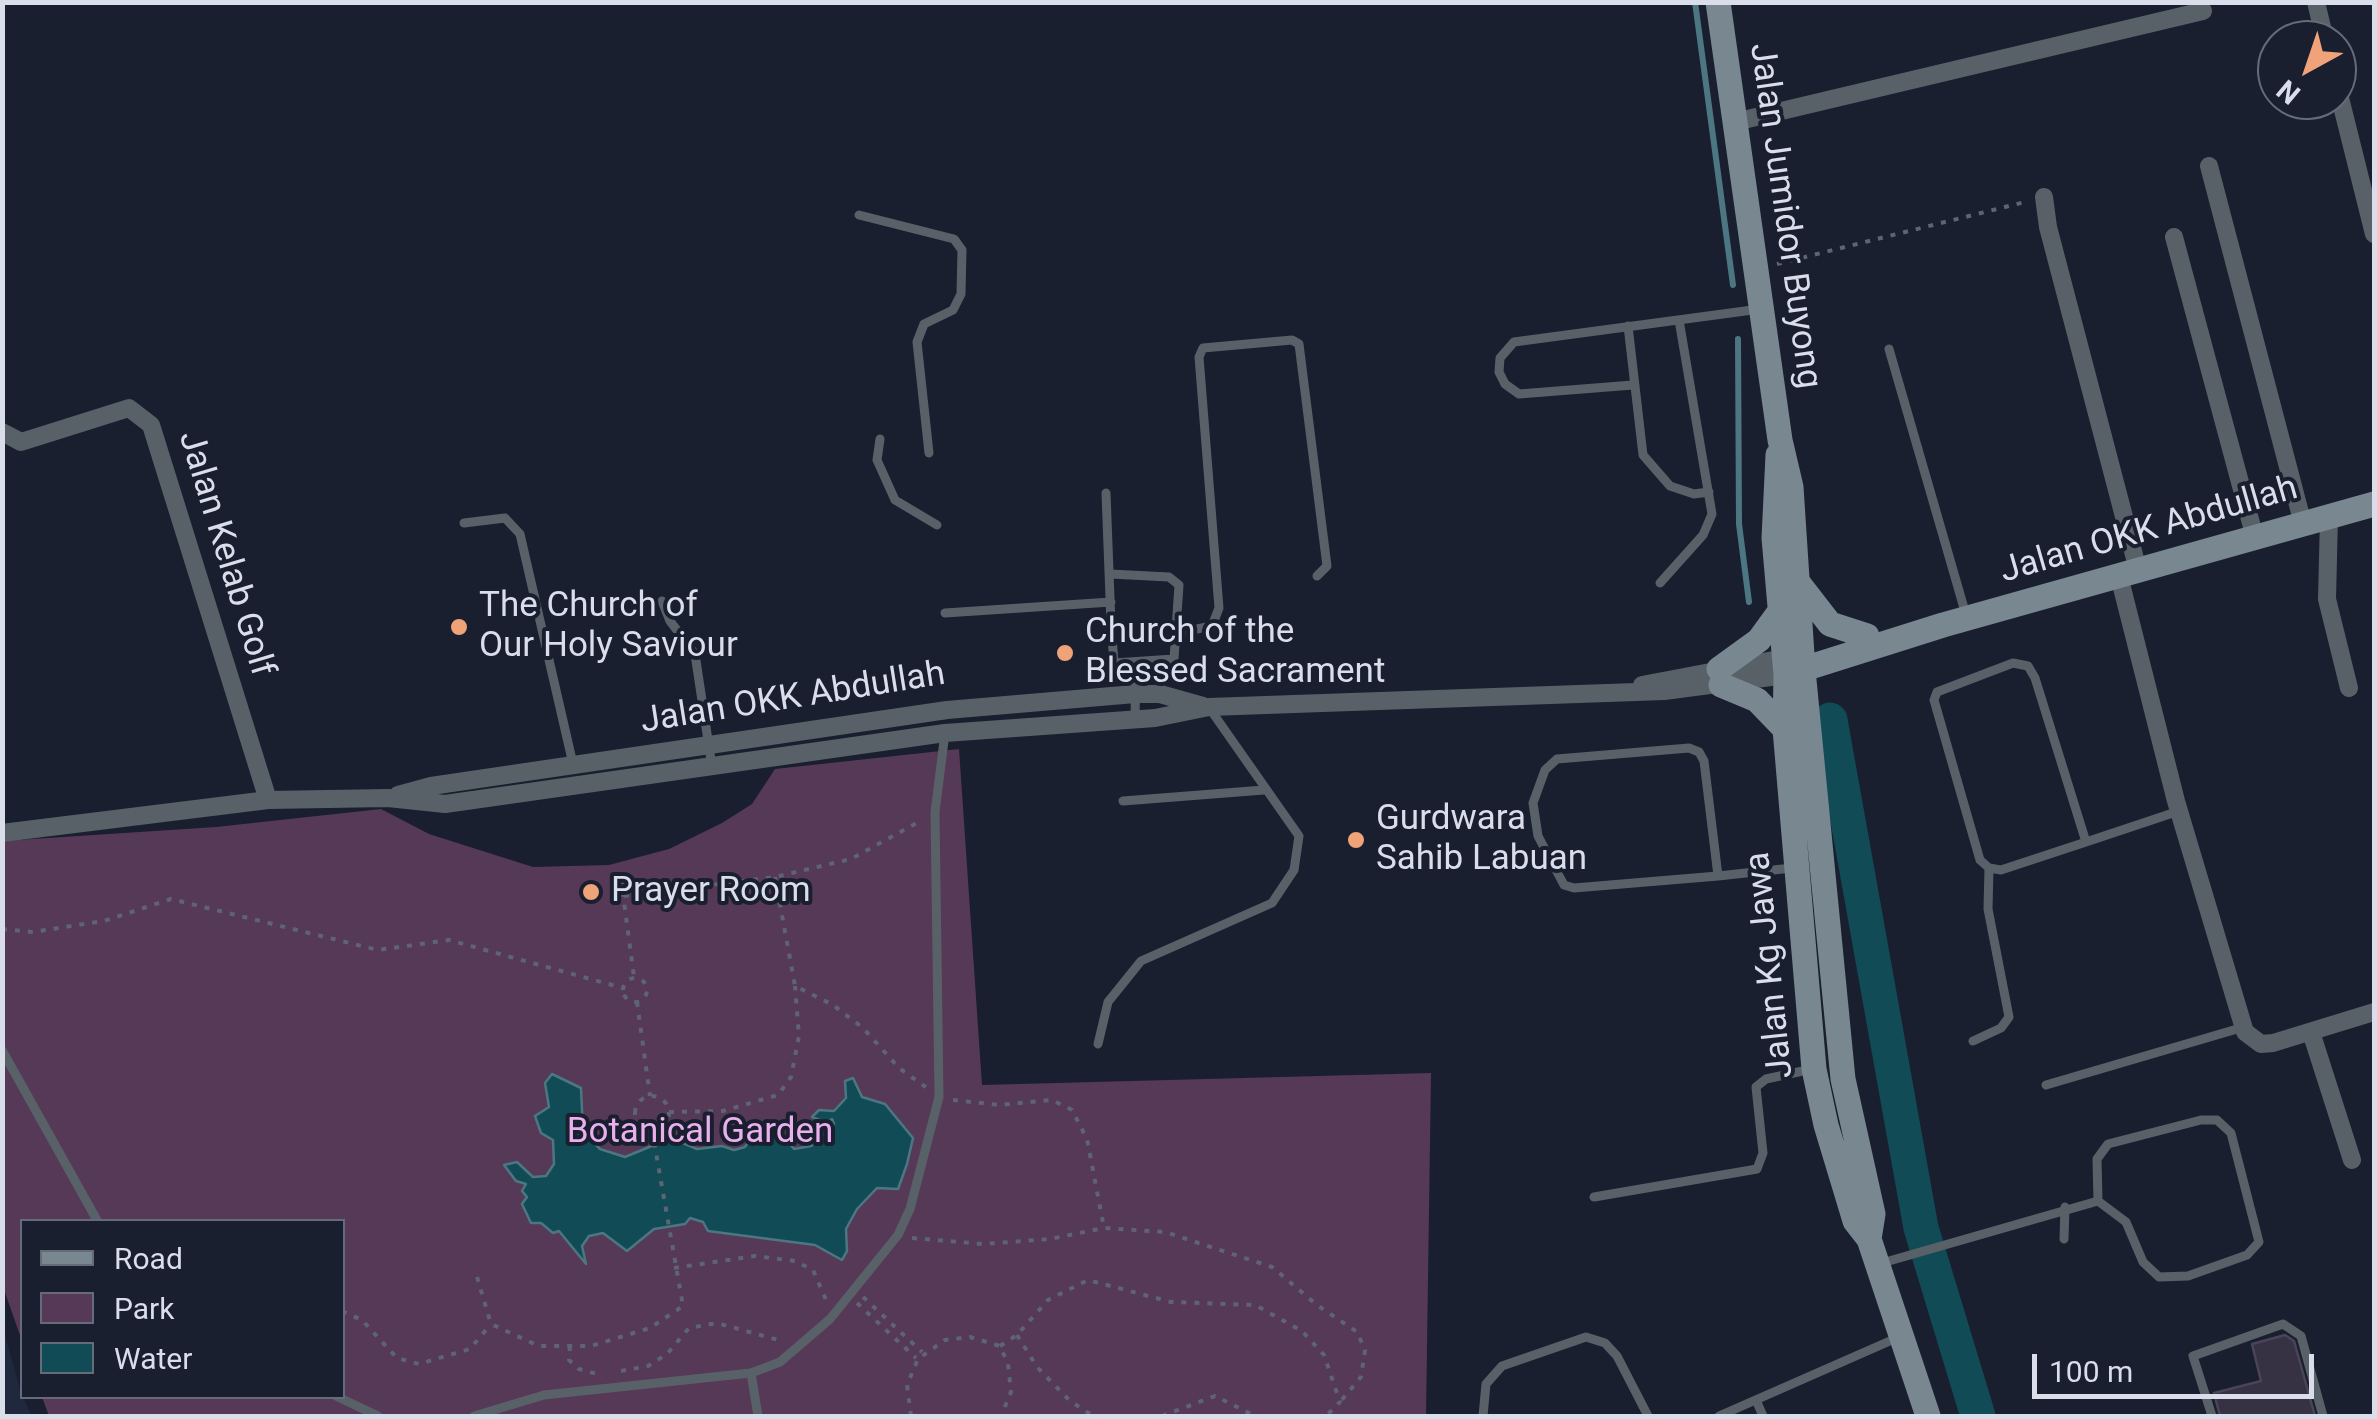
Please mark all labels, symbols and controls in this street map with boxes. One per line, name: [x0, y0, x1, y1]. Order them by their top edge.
north arrow: [2257, 20, 2357, 120]
street label: Jalan Jumidor Buyong: [1739, 41, 1829, 391]
text: N: [2271, 73, 2307, 111]
street label: Jalan Kelab Golf: [168, 426, 282, 682]
street label: Jalan OKK Abdullah: [1995, 468, 2303, 594]
place label: The Church of Our Holy Saviour: [479, 586, 738, 668]
place label: Church of the Blessed Sacrament: [1085, 612, 1385, 694]
marker: The Church of Our Holy Saviour: [448, 616, 470, 638]
marker: Church of the Blessed Sacrament: [1054, 642, 1076, 664]
street label: Jalan OKK Abdullah: [638, 654, 948, 744]
place label: Gurdwara Sahib Labuan: [1376, 799, 1587, 881]
marker: Gurdwara Sahib Labuan: [1345, 829, 1367, 851]
street label: Jalan Kg Jawa: [1738, 850, 1804, 1080]
place label: Prayer Room: [611, 871, 811, 913]
marker: Prayer Room: [580, 881, 602, 903]
park label: Botanical Garden: [567, 1112, 833, 1154]
legend: [20, 1219, 345, 1399]
text: Road: [114, 1241, 183, 1276]
text: Park: [114, 1291, 174, 1326]
scale bar: [2037, 1334, 2320, 1396]
text: Water: [114, 1341, 192, 1376]
text: 100 m: [2049, 1354, 2133, 1389]

